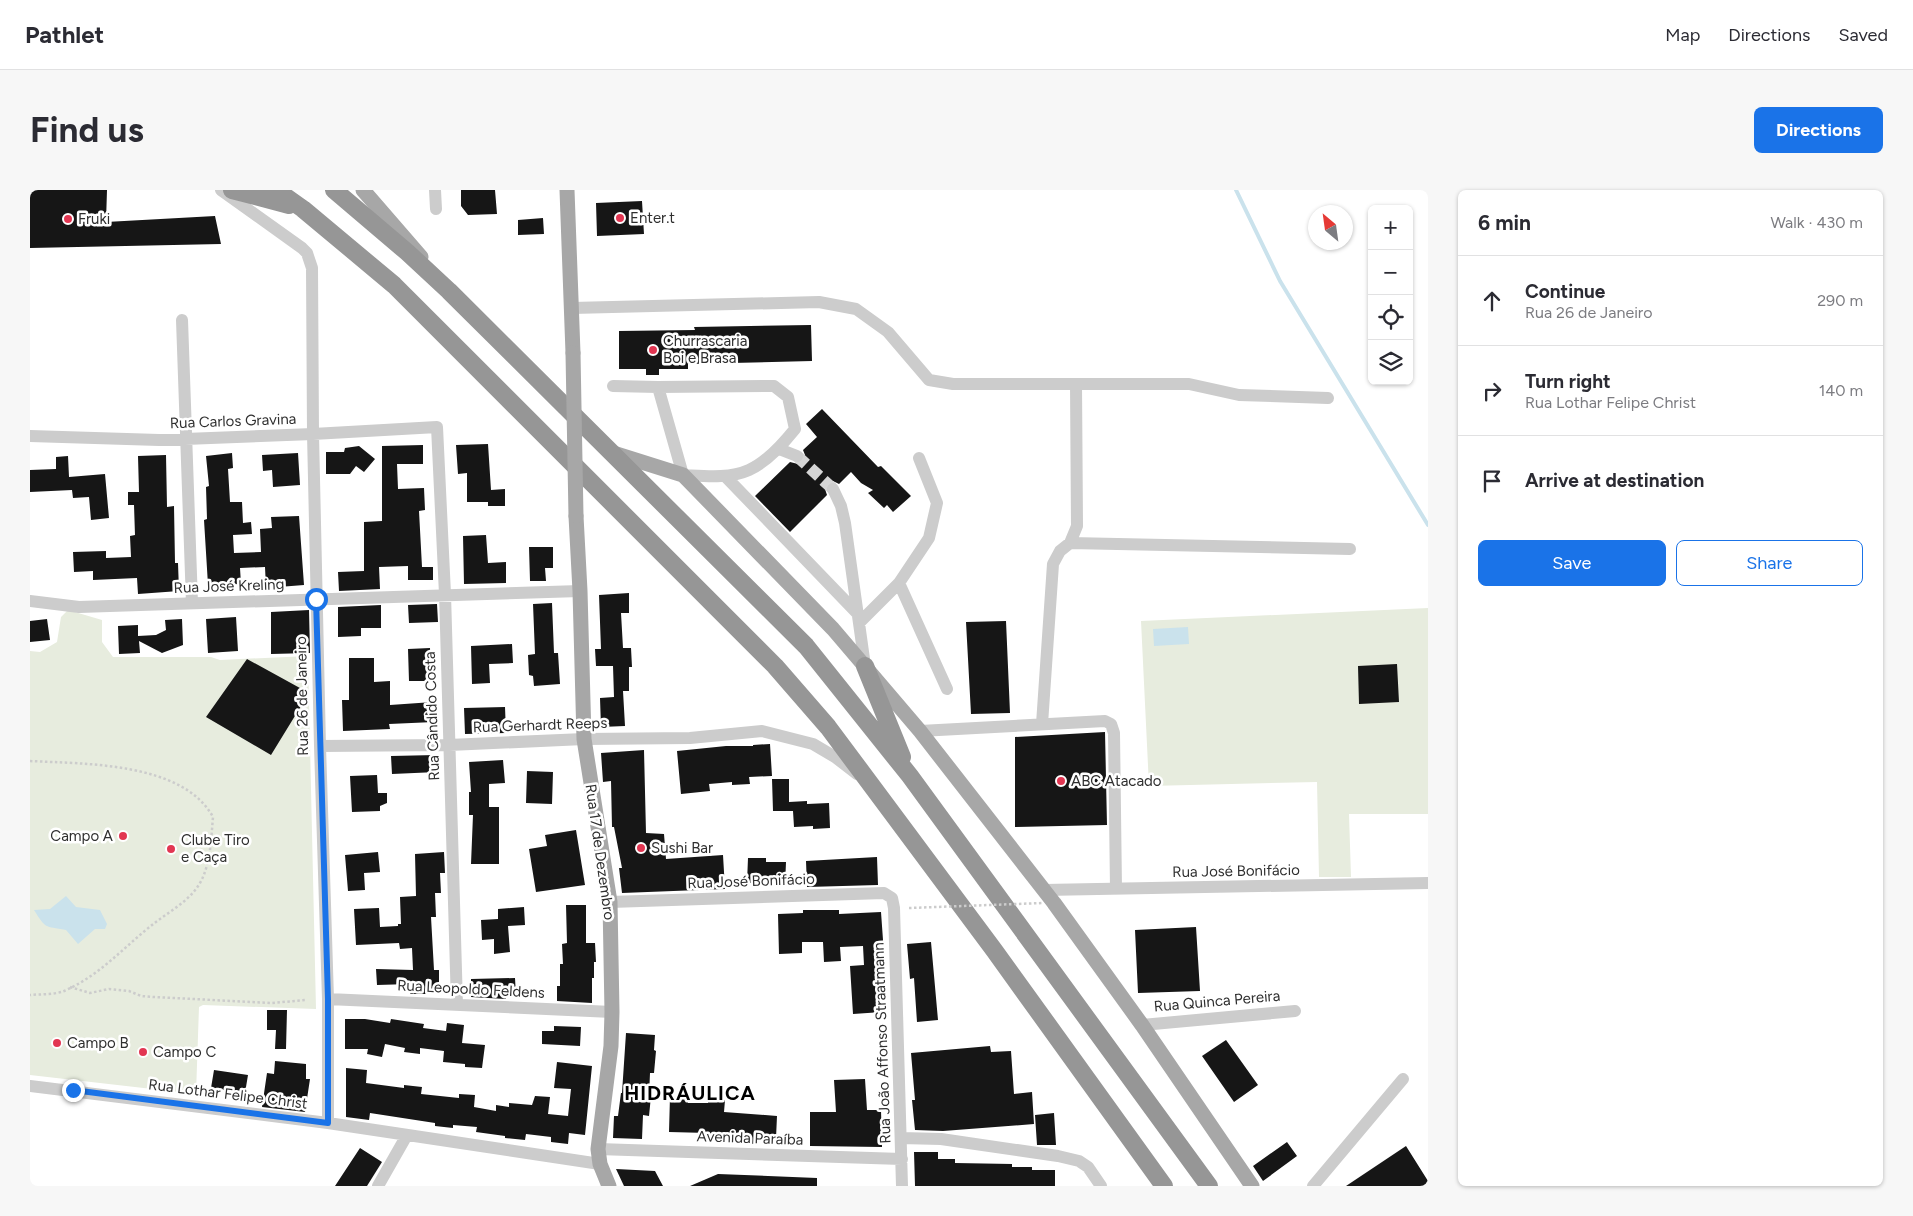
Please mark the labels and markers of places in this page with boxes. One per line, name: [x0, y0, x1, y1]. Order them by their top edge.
place label: Enter.t: [630, 209, 675, 227]
place label: Fruki: [78, 210, 110, 228]
marker: Enter.t: [614, 212, 626, 224]
marker: Fruki: [62, 213, 74, 225]
place label: Churrascaria Boi e Brasa: [663, 332, 747, 367]
marker: Churrascaria Boi e Brasa: [647, 344, 659, 356]
place label: ABC Atacado: [1071, 772, 1162, 790]
marker: ABC Atacado: [1055, 775, 1067, 787]
place label: Campo A: [50, 827, 113, 845]
marker: Campo A: [117, 830, 129, 842]
place label: Clube Tiro e Caça: [181, 831, 250, 866]
place label: Sushi Bar: [651, 839, 713, 857]
marker: Sushi Bar: [635, 842, 647, 854]
marker: Clube Tiro e Caça: [165, 843, 177, 855]
place label: Campo B: [67, 1034, 129, 1052]
marker: Campo B: [51, 1037, 63, 1049]
place label: Campo C: [153, 1043, 217, 1061]
marker: Campo C: [137, 1046, 149, 1058]

